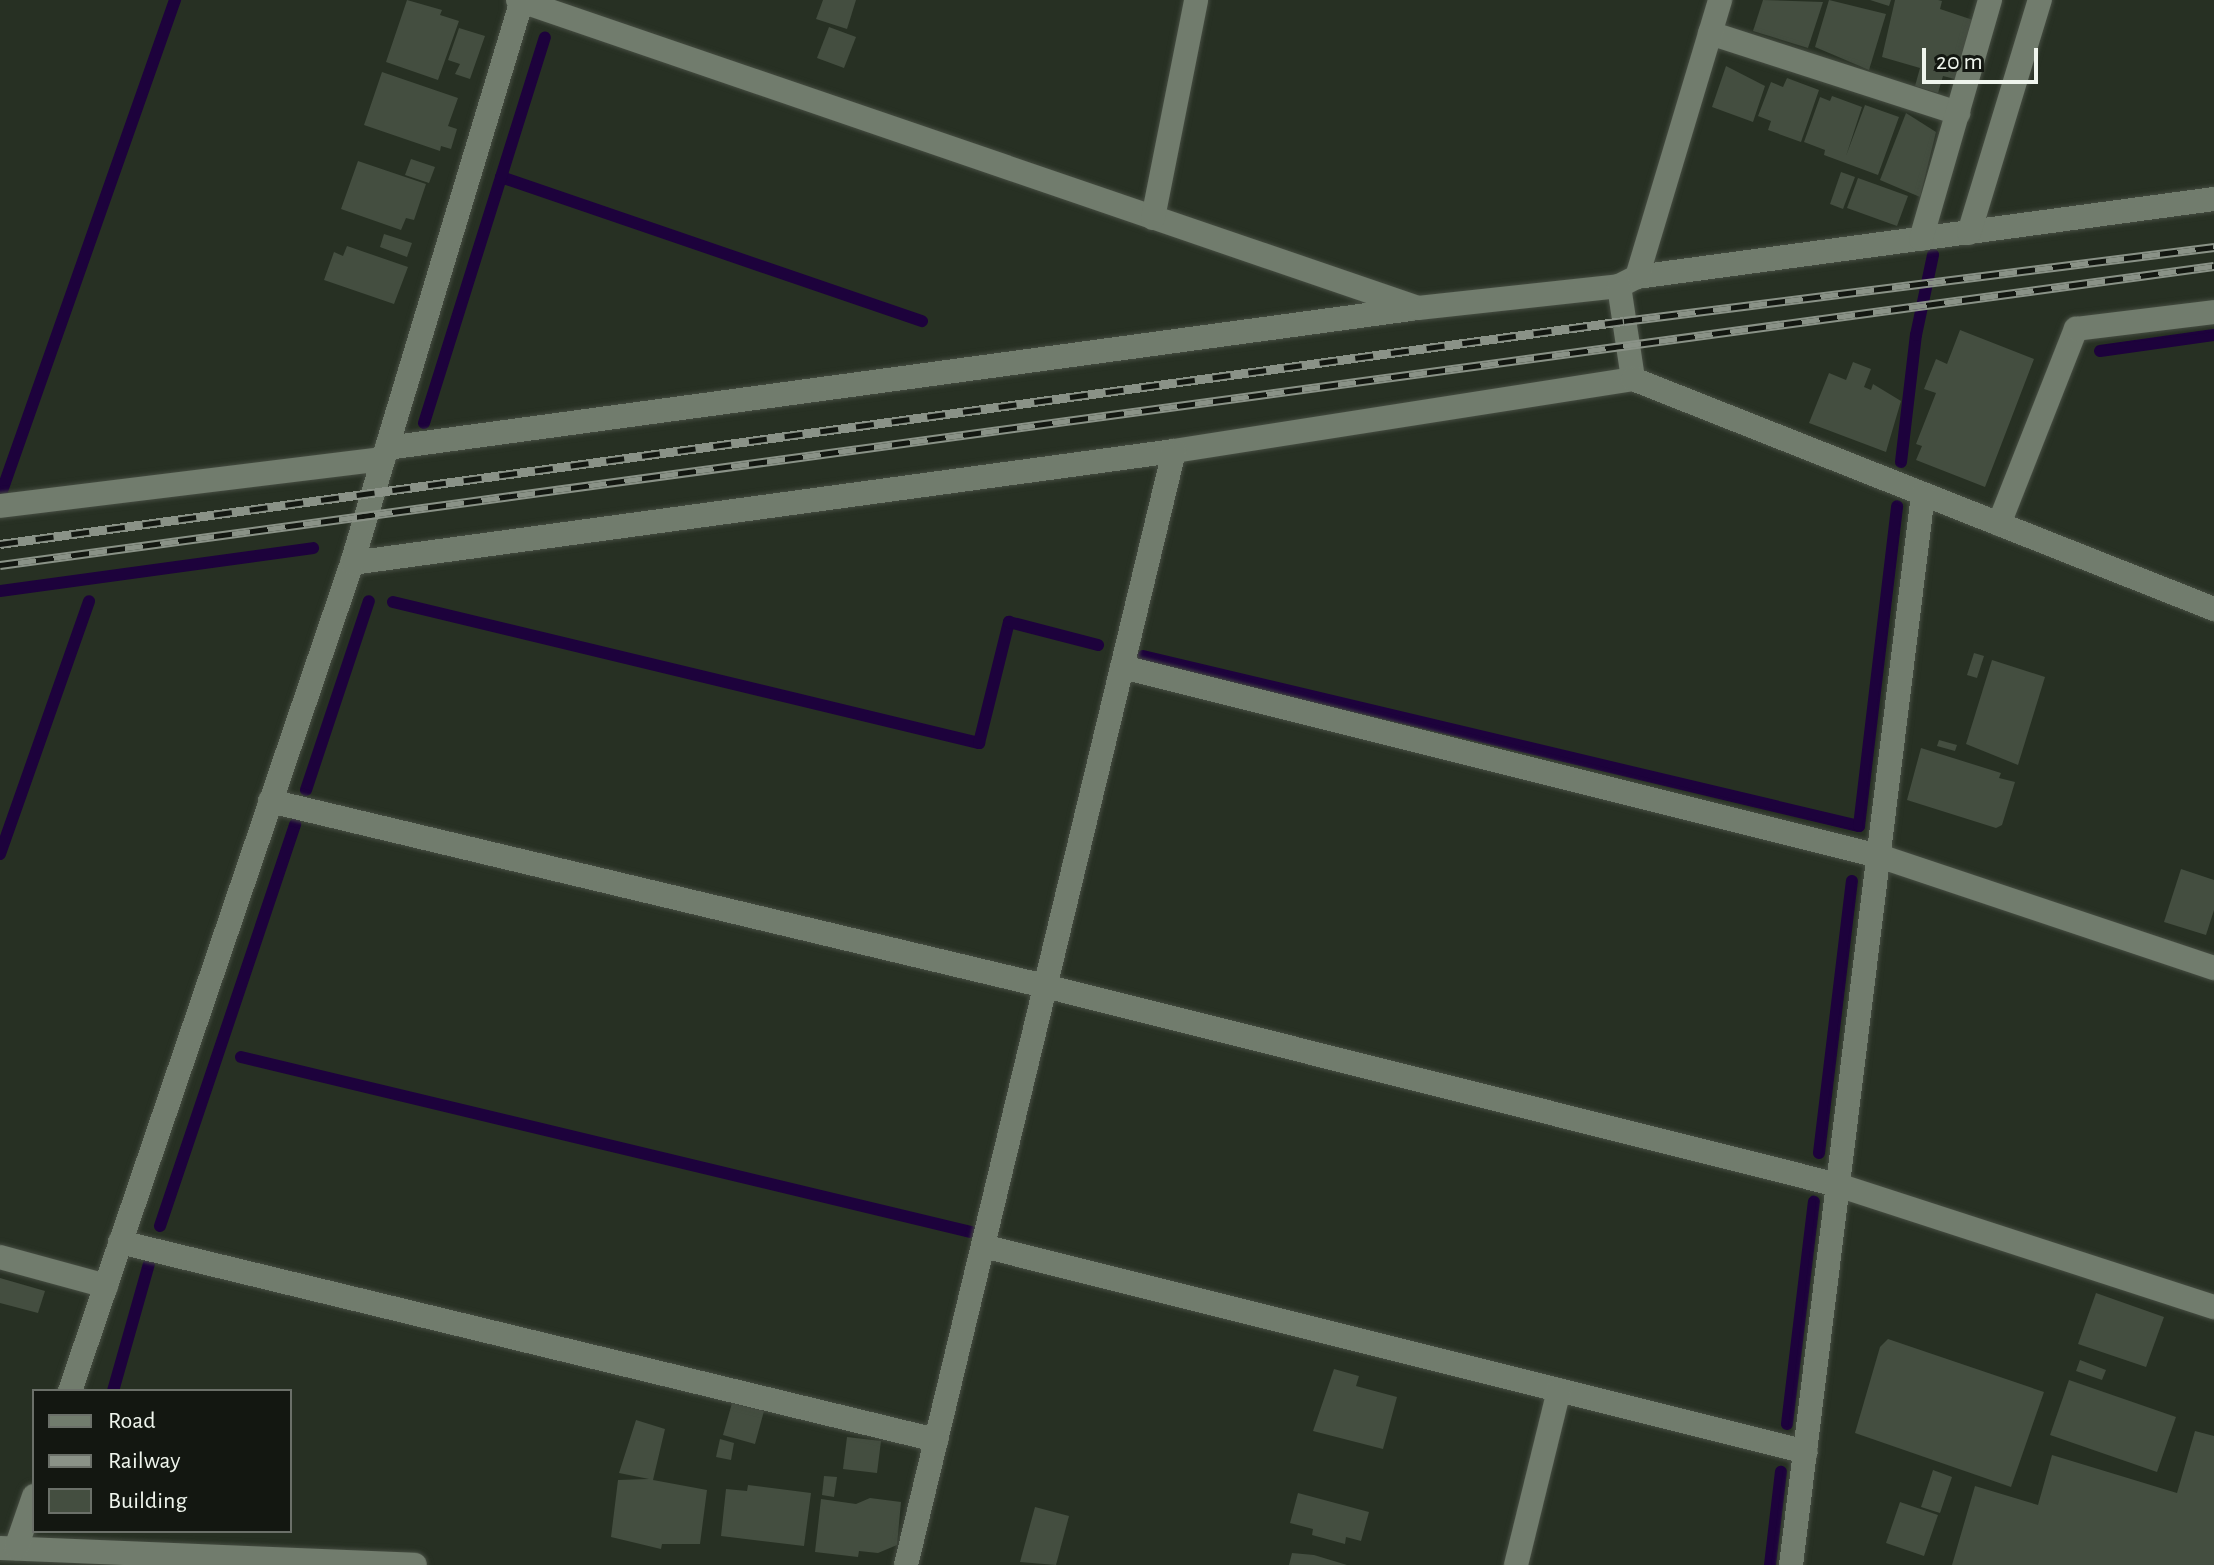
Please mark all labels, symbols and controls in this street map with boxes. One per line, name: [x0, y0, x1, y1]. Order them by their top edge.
scale bar: [1926, 32, 2042, 82]
text: 20 m: [1936, 50, 1983, 74]
legend: [32, 1389, 292, 1533]
text: Road: [108, 1409, 156, 1433]
text: Railway: [108, 1449, 180, 1473]
text: Building: [108, 1489, 187, 1513]

